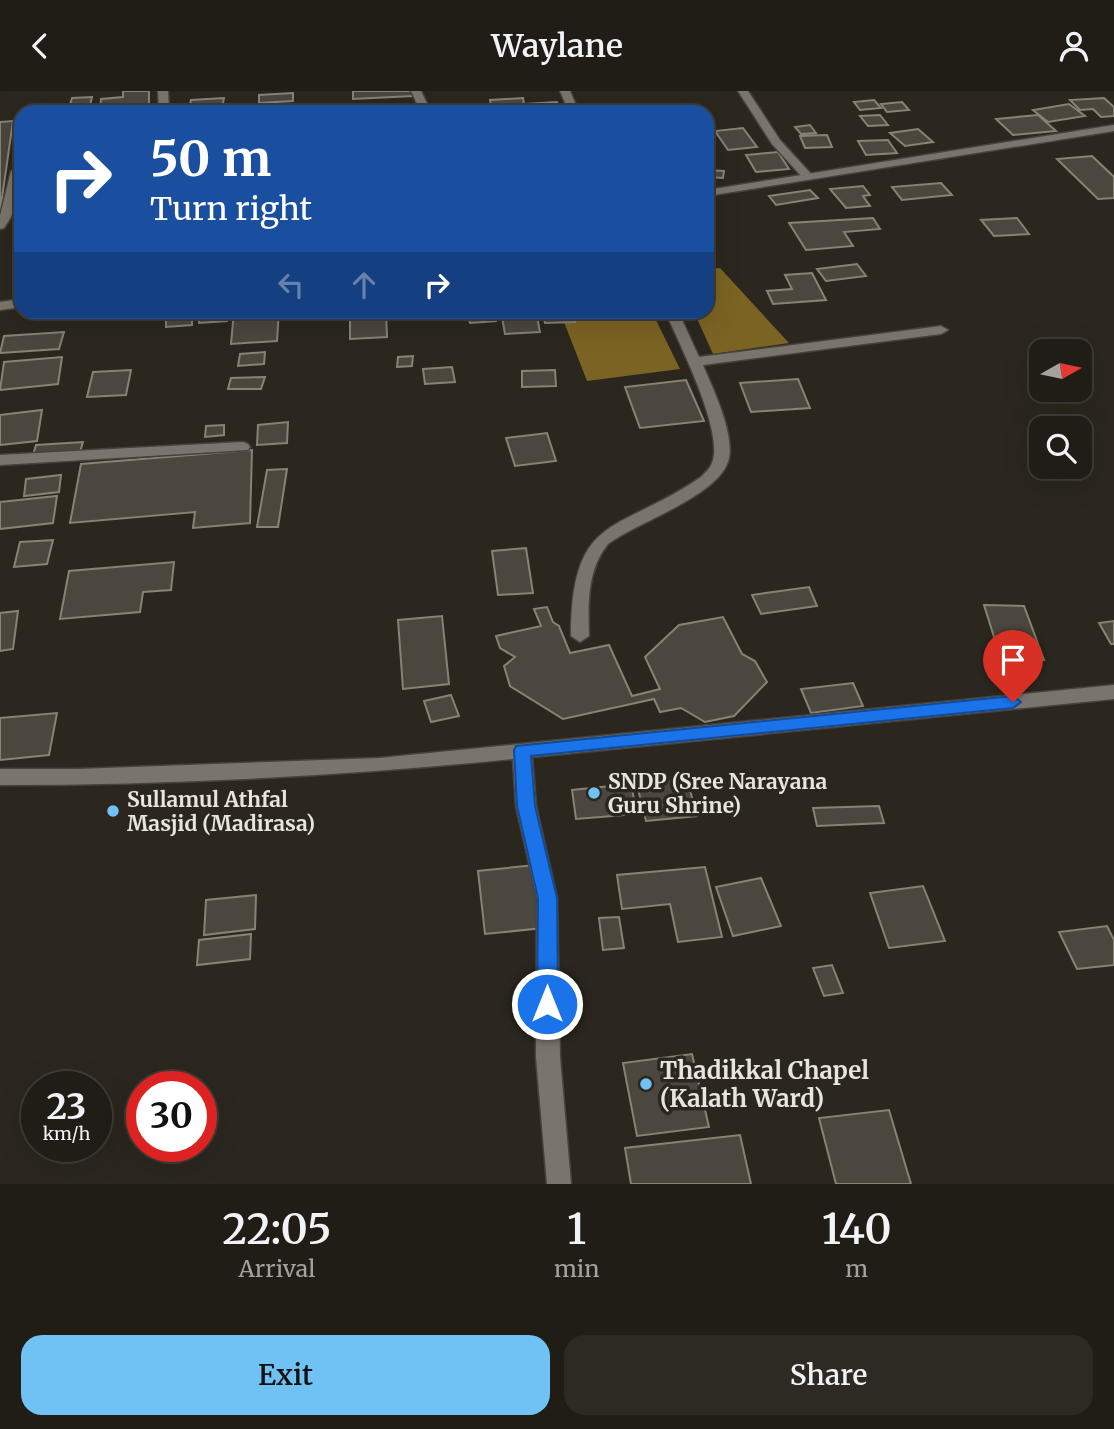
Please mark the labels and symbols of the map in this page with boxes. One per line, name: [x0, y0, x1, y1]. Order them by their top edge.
north arrow: [1029, 339, 1092, 403]
pin: [983, 630, 1043, 702]
place label: SNDP (Sree Narayana Guru Shrine): [608, 768, 828, 819]
marker: SNDP (Sree Narayana Guru Shrine): [586, 785, 602, 801]
place label: Sullamul Athfal Masjid (Madirasa): [127, 786, 315, 837]
marker: Sullamul Athfal Masjid (Madirasa): [105, 803, 121, 819]
position arrow: [510, 967, 584, 1041]
place label: Thadikkal Chapel (Kalath Ward): [660, 1055, 869, 1114]
speed limit sign: 30: [126, 1071, 217, 1162]
marker: Thadikkal Chapel (Kalath Ward): [638, 1076, 654, 1092]

